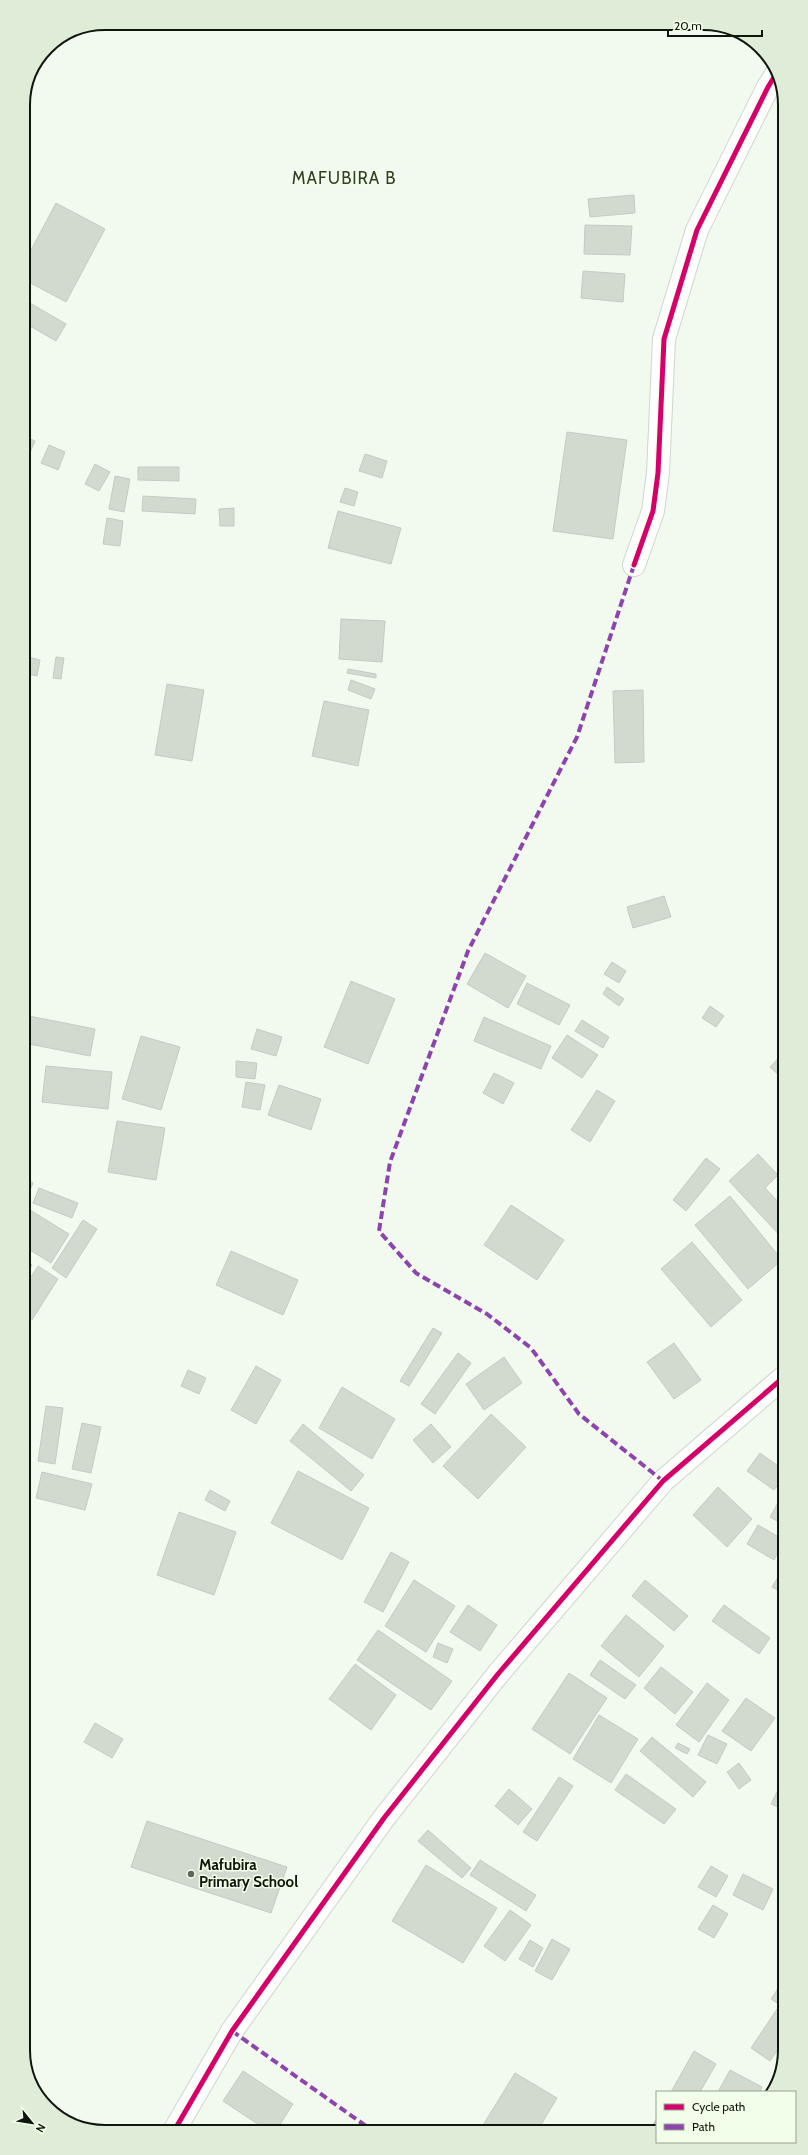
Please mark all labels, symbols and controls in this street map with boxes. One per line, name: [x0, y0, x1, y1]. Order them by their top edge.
scale bar: [668, 12, 762, 38]
text: 20 m: [674, 18, 702, 33]
district label: MAFUBIRA B: [292, 168, 396, 188]
place label: Mafubira Primary School: [199, 1856, 298, 1891]
marker: Mafubira Primary School: [186, 1869, 196, 1879]
legend: [656, 2091, 796, 2143]
text: Cycle path: [692, 2099, 745, 2114]
north arrow: [12, 2103, 52, 2143]
text: Path: [692, 2119, 715, 2134]
text: N: [33, 2121, 49, 2135]

